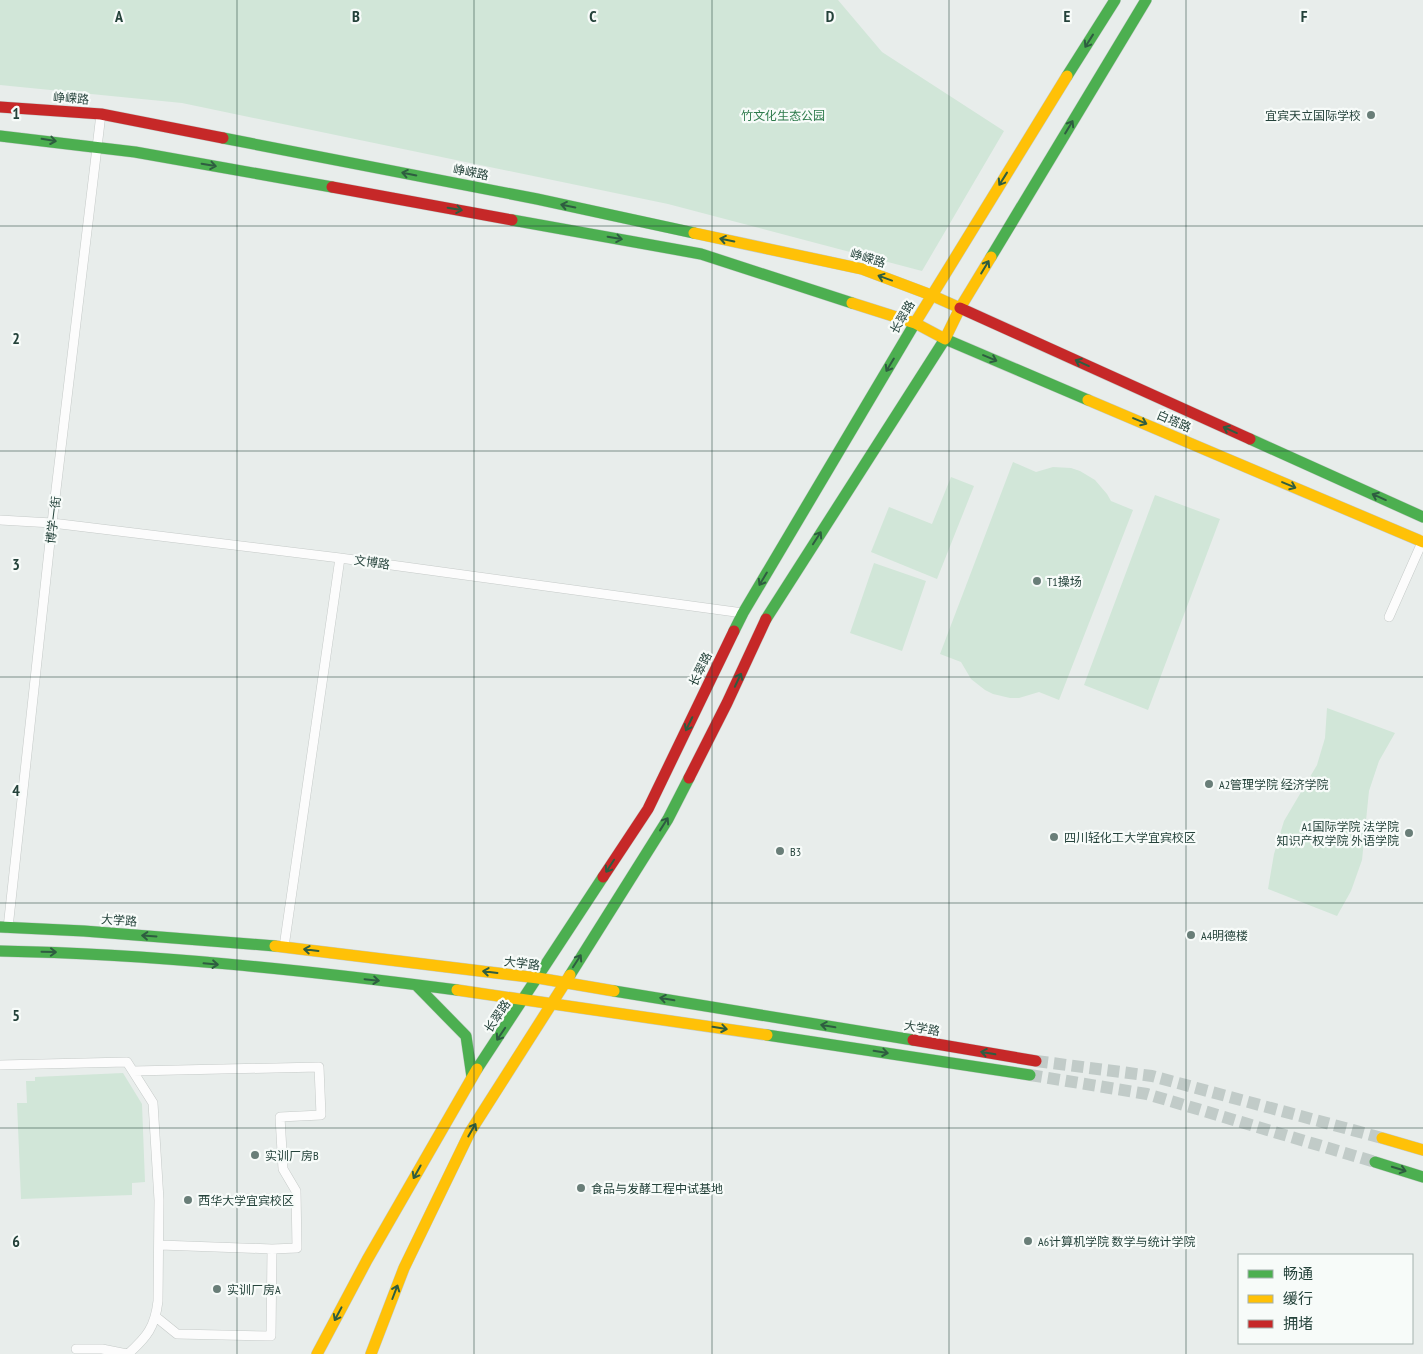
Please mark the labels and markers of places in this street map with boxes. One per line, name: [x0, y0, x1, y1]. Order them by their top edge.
place label: 宜宾天立国际学校: [1265, 108, 1361, 123]
marker: 宜宾天立国际学校: [1365, 109, 1377, 121]
place label: T1操场: [1047, 574, 1082, 589]
marker: T1操场: [1031, 575, 1043, 587]
place label: A2管理学院 经济学院: [1219, 777, 1329, 792]
marker: A2管理学院 经济学院: [1203, 778, 1215, 790]
place label: A1国际学院 法学院 知识产权学院 外语学院: [1276, 819, 1399, 848]
marker: A1国际学院 法学院 知识产权学院 外语学院: [1403, 827, 1415, 839]
place label: 四川轻化工大学宜宾校区: [1064, 830, 1196, 845]
marker: 四川轻化工大学宜宾校区: [1048, 831, 1060, 843]
place label: B3: [790, 844, 801, 859]
marker: B3: [774, 845, 786, 857]
place label: A4明德楼: [1201, 928, 1248, 943]
marker: A4明德楼: [1185, 929, 1197, 941]
place label: 实训厂房B: [265, 1148, 319, 1163]
marker: 实训厂房B: [249, 1149, 261, 1161]
place label: 食品与发酵工程中试基地: [591, 1181, 723, 1196]
marker: 食品与发酵工程中试基地: [575, 1182, 587, 1194]
place label: 西华大学宜宾校区: [198, 1193, 294, 1208]
marker: 西华大学宜宾校区: [182, 1194, 194, 1206]
place label: A6计算机学院 数学与统计学院: [1038, 1234, 1196, 1249]
marker: A6计算机学院 数学与统计学院: [1022, 1235, 1034, 1247]
place label: 实训厂房A: [227, 1282, 281, 1297]
marker: 实训厂房A: [211, 1283, 223, 1295]

